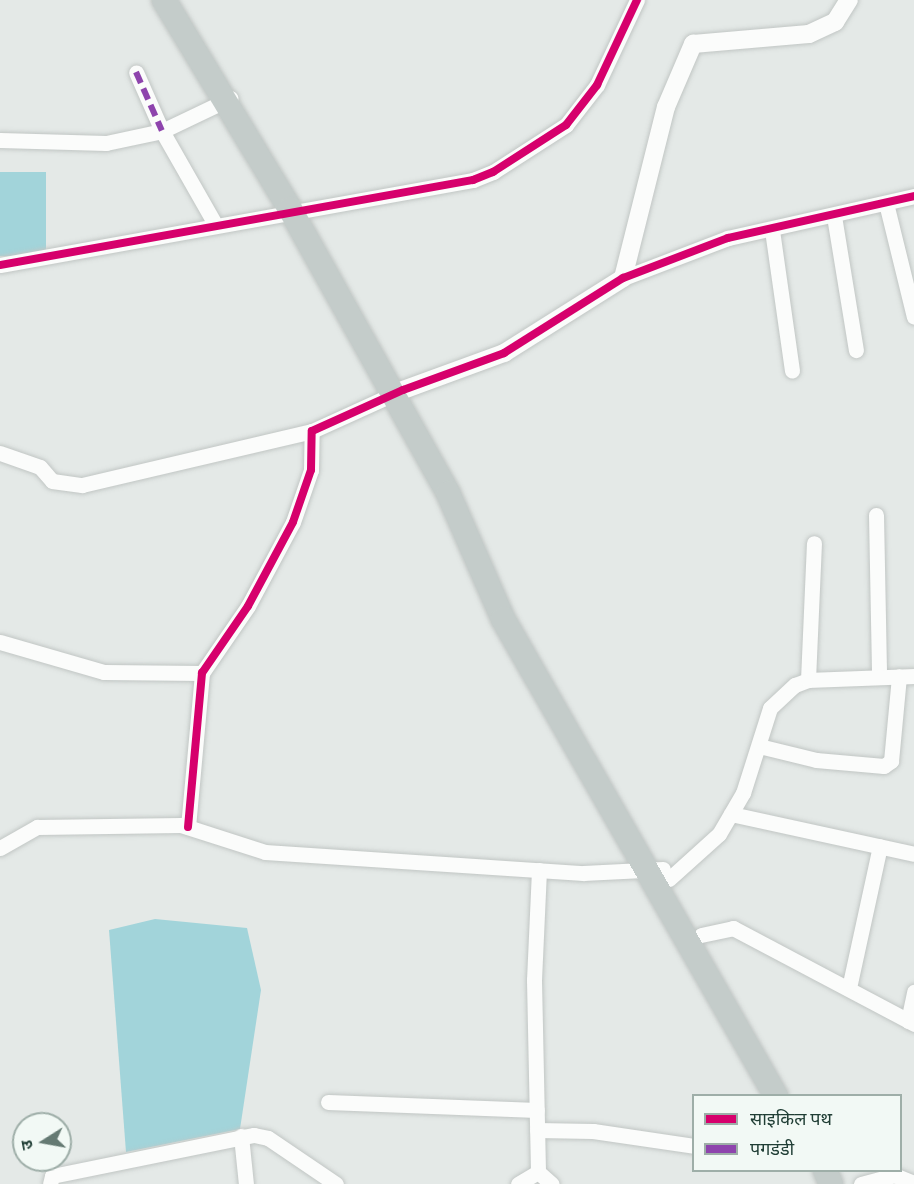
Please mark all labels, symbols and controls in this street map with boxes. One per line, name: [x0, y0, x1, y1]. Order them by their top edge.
legend: [692, 1094, 902, 1172]
text: साइकिल पथ: [750, 1107, 832, 1129]
north arrow: [12, 1112, 72, 1172]
text: पगडंडी: [750, 1137, 794, 1159]
text: उ: [16, 1139, 36, 1152]

